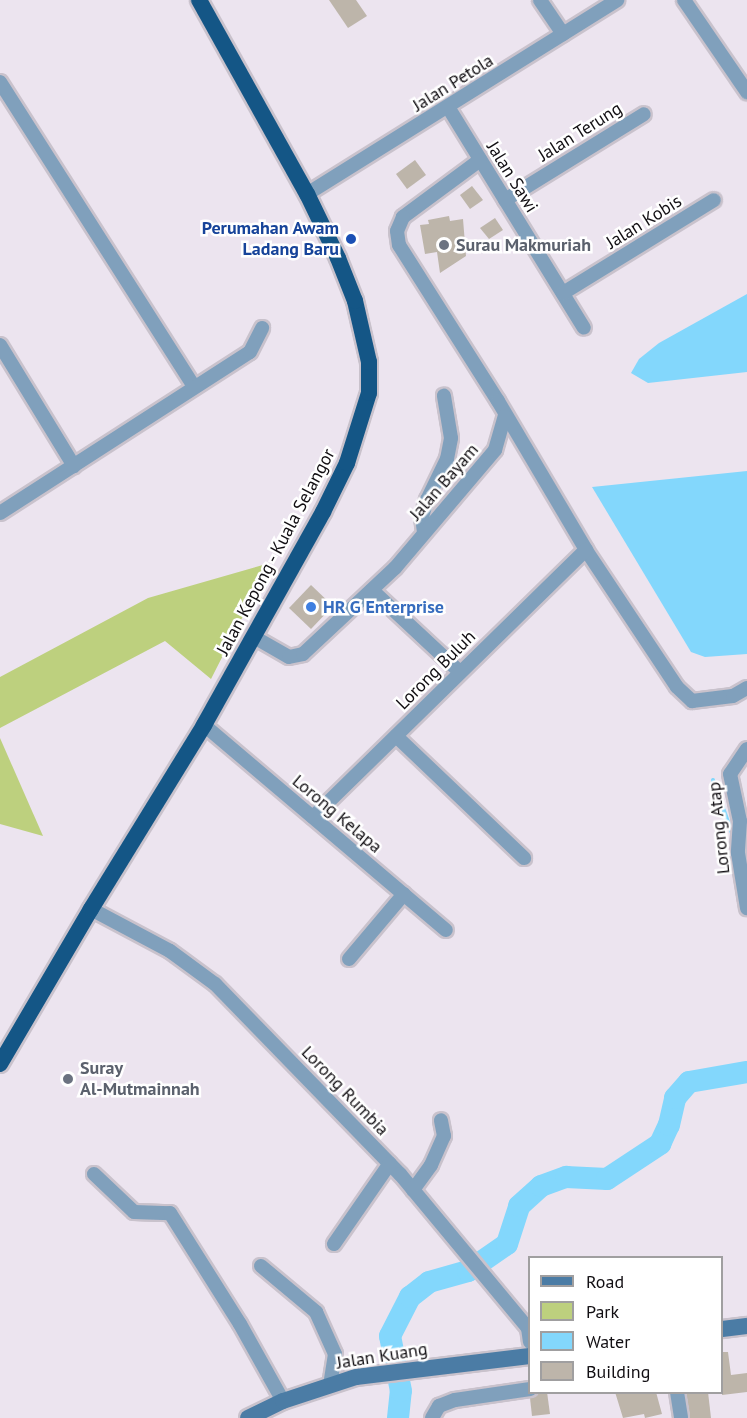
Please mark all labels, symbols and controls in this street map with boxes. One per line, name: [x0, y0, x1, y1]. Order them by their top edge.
street label: Jalan Petola: [409, 50, 497, 116]
street label: Jalan Terung: [534, 98, 626, 166]
street label: Jalan Sawi: [482, 138, 542, 216]
street label: Jalan Kobis: [602, 190, 686, 254]
place label: Perumahan Awam Ladang Baru: [201, 218, 339, 260]
marker: Perumahan Awam Ladang Baru: [344, 232, 358, 246]
place label: Surau Makmuriah: [456, 234, 591, 256]
marker: Surau Makmuriah: [437, 238, 451, 252]
street label: Jalan Bayam: [405, 439, 483, 525]
street label: Jalan Kepong - Kuala Selangor: [212, 444, 340, 660]
place label: HR G Enterprise: [323, 596, 444, 618]
marker: HR G Enterprise: [304, 600, 318, 614]
street label: Lorong Buluh: [392, 626, 480, 714]
street label: Lorong Kelapa: [288, 770, 386, 858]
street label: Lorong Atap: [703, 781, 735, 875]
street label: Lorong Rumbia: [297, 1042, 393, 1140]
place label: Suray Al-Mutmainnah: [80, 1058, 200, 1100]
marker: Suray Al-Mutmainnah: [61, 1072, 75, 1086]
legend: [528, 1256, 723, 1394]
text: Road: [586, 1270, 624, 1293]
text: Park: [586, 1300, 619, 1323]
text: Water: [586, 1330, 630, 1353]
street label: Jalan Kuang: [335, 1338, 429, 1374]
text: Building: [586, 1360, 650, 1383]

